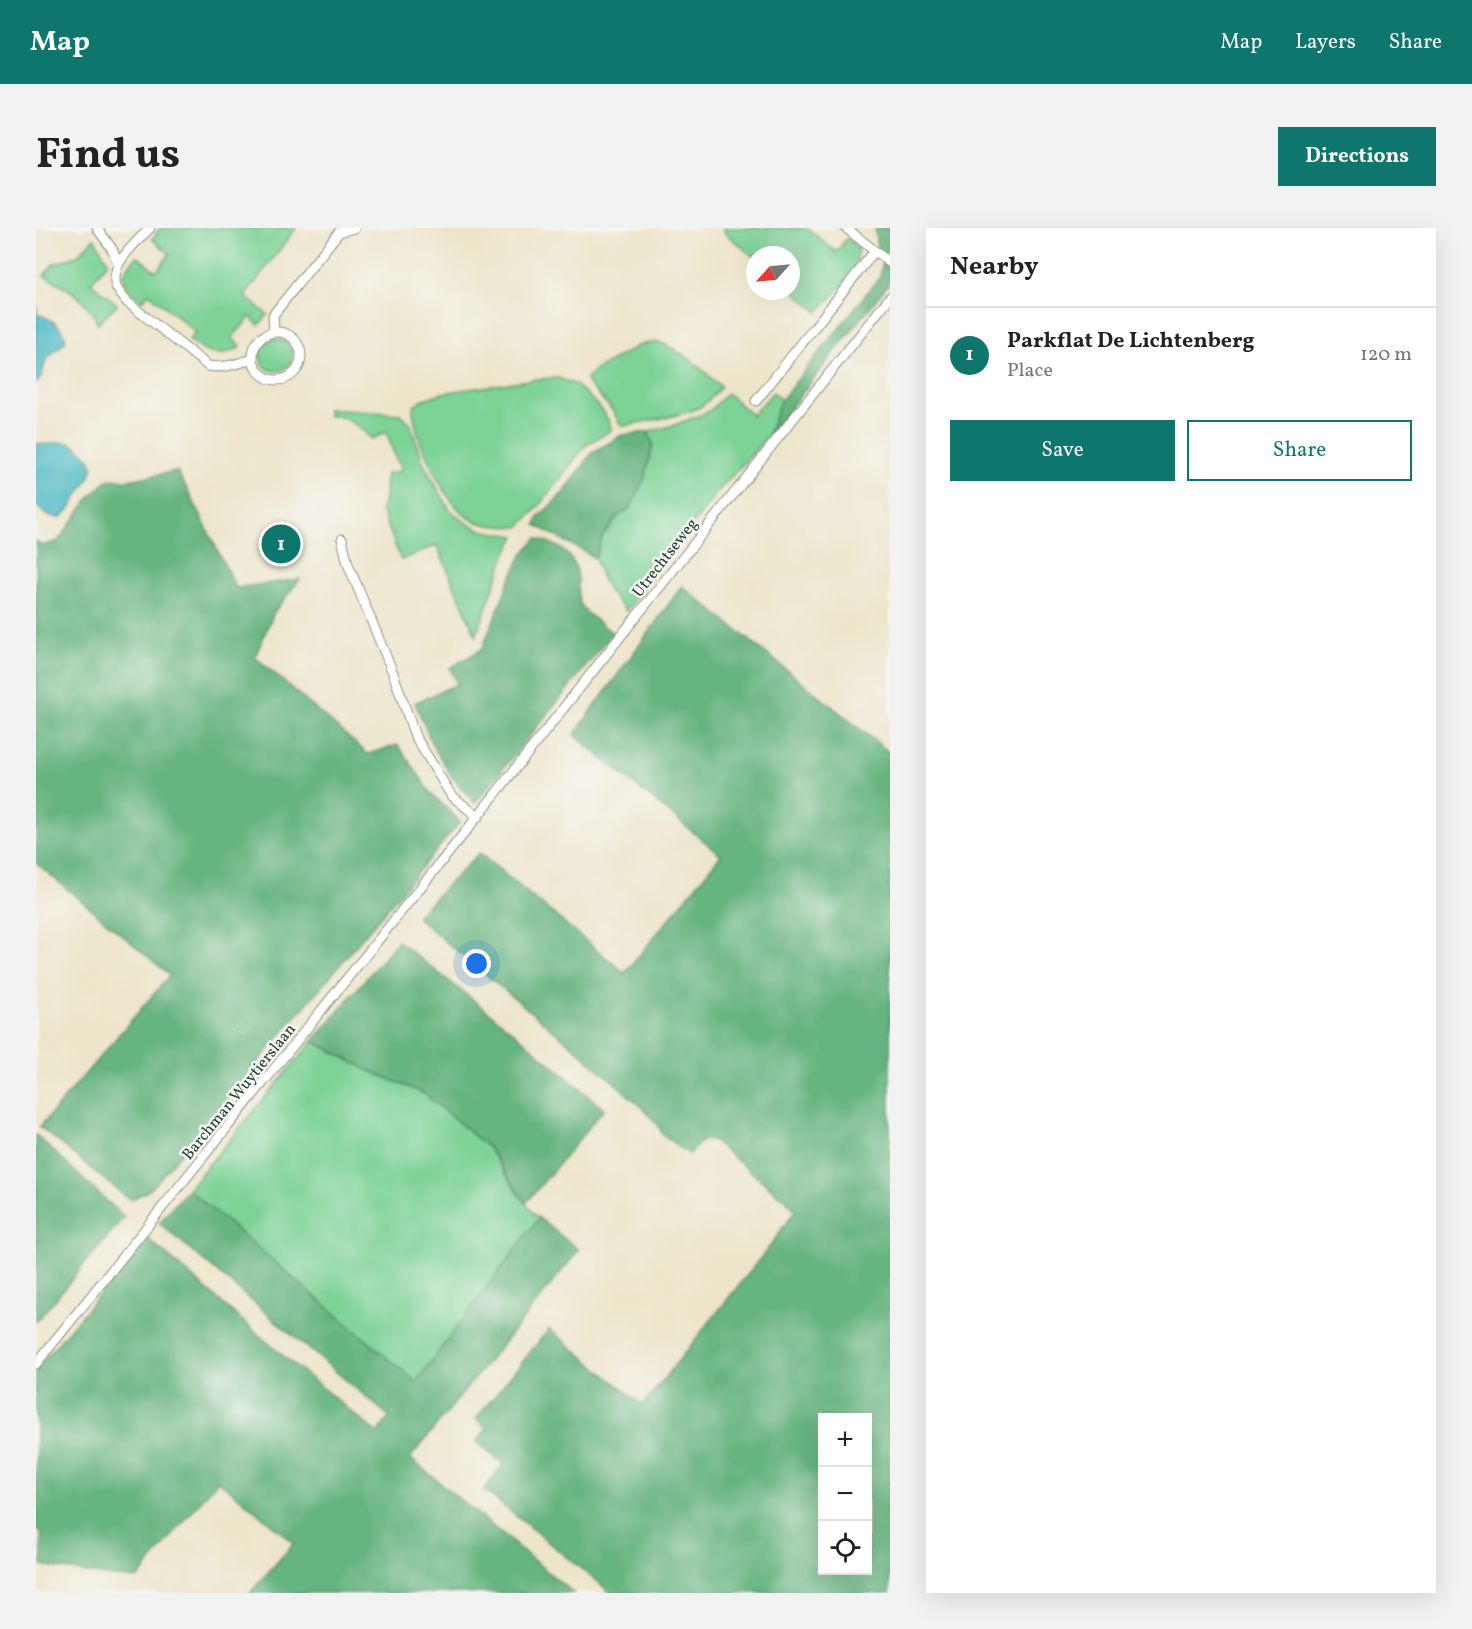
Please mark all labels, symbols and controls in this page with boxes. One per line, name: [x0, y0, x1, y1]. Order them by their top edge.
text: Map: [30, 23, 90, 62]
text: Map: [1220, 28, 1262, 57]
text: Layers: [1295, 28, 1356, 57]
text: Share: [1389, 28, 1442, 57]
text: Find us: [36, 127, 180, 186]
button: Directions: [1278, 127, 1436, 186]
north arrow: [746, 246, 800, 300]
text: Nearby: [950, 249, 1039, 285]
text: Parkflat De Lichtenberg: [1007, 326, 1255, 357]
text: 1: [965, 341, 974, 369]
text: 120 m: [1360, 341, 1412, 369]
text: Place: [1007, 357, 1053, 385]
button: Save: [950, 420, 1175, 481]
button: Share: [1187, 420, 1412, 481]
street label: Utrechtseweg: [628, 514, 703, 602]
pin: 1: [262, 522, 300, 566]
your location: [462, 949, 491, 978]
street label: Barchman Wuytierslaan: [178, 1019, 302, 1165]
map controls: [818, 1413, 872, 1575]
button: +: [818, 1413, 872, 1467]
button: −: [818, 1467, 872, 1521]
button: locate: [818, 1521, 872, 1575]

